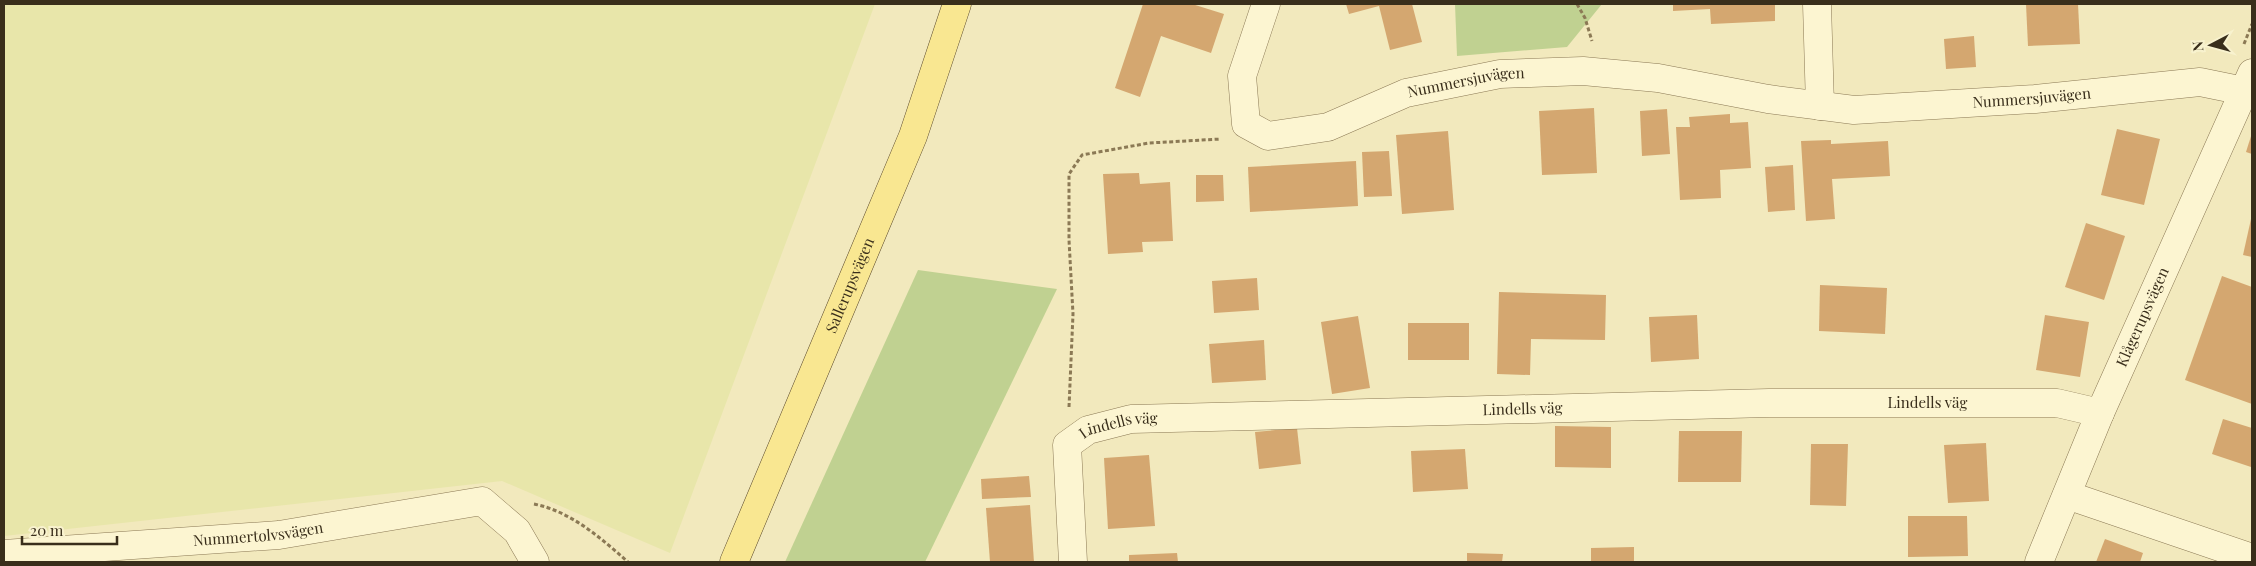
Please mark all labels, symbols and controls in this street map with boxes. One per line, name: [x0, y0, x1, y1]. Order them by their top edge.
north arrow: [2186, 20, 2236, 70]
text: N: [2188, 40, 2208, 52]
street label: Nummersjuvägen: [1406, 62, 1525, 101]
street label: Nummersjuvägen: [1972, 82, 2092, 112]
street label: Sallerupsvägen: [820, 234, 878, 336]
street label: Klågerupsvägen: [2111, 264, 2173, 370]
street label: Lindells väg: [1888, 392, 1967, 412]
street label: Lindells väg: [1482, 397, 1563, 419]
street label: Lindells väg: [1074, 407, 1158, 442]
scale bar: [22, 514, 118, 546]
street label: Nummertolvsvägen: [192, 517, 325, 550]
text: 20 m: [30, 520, 64, 540]

